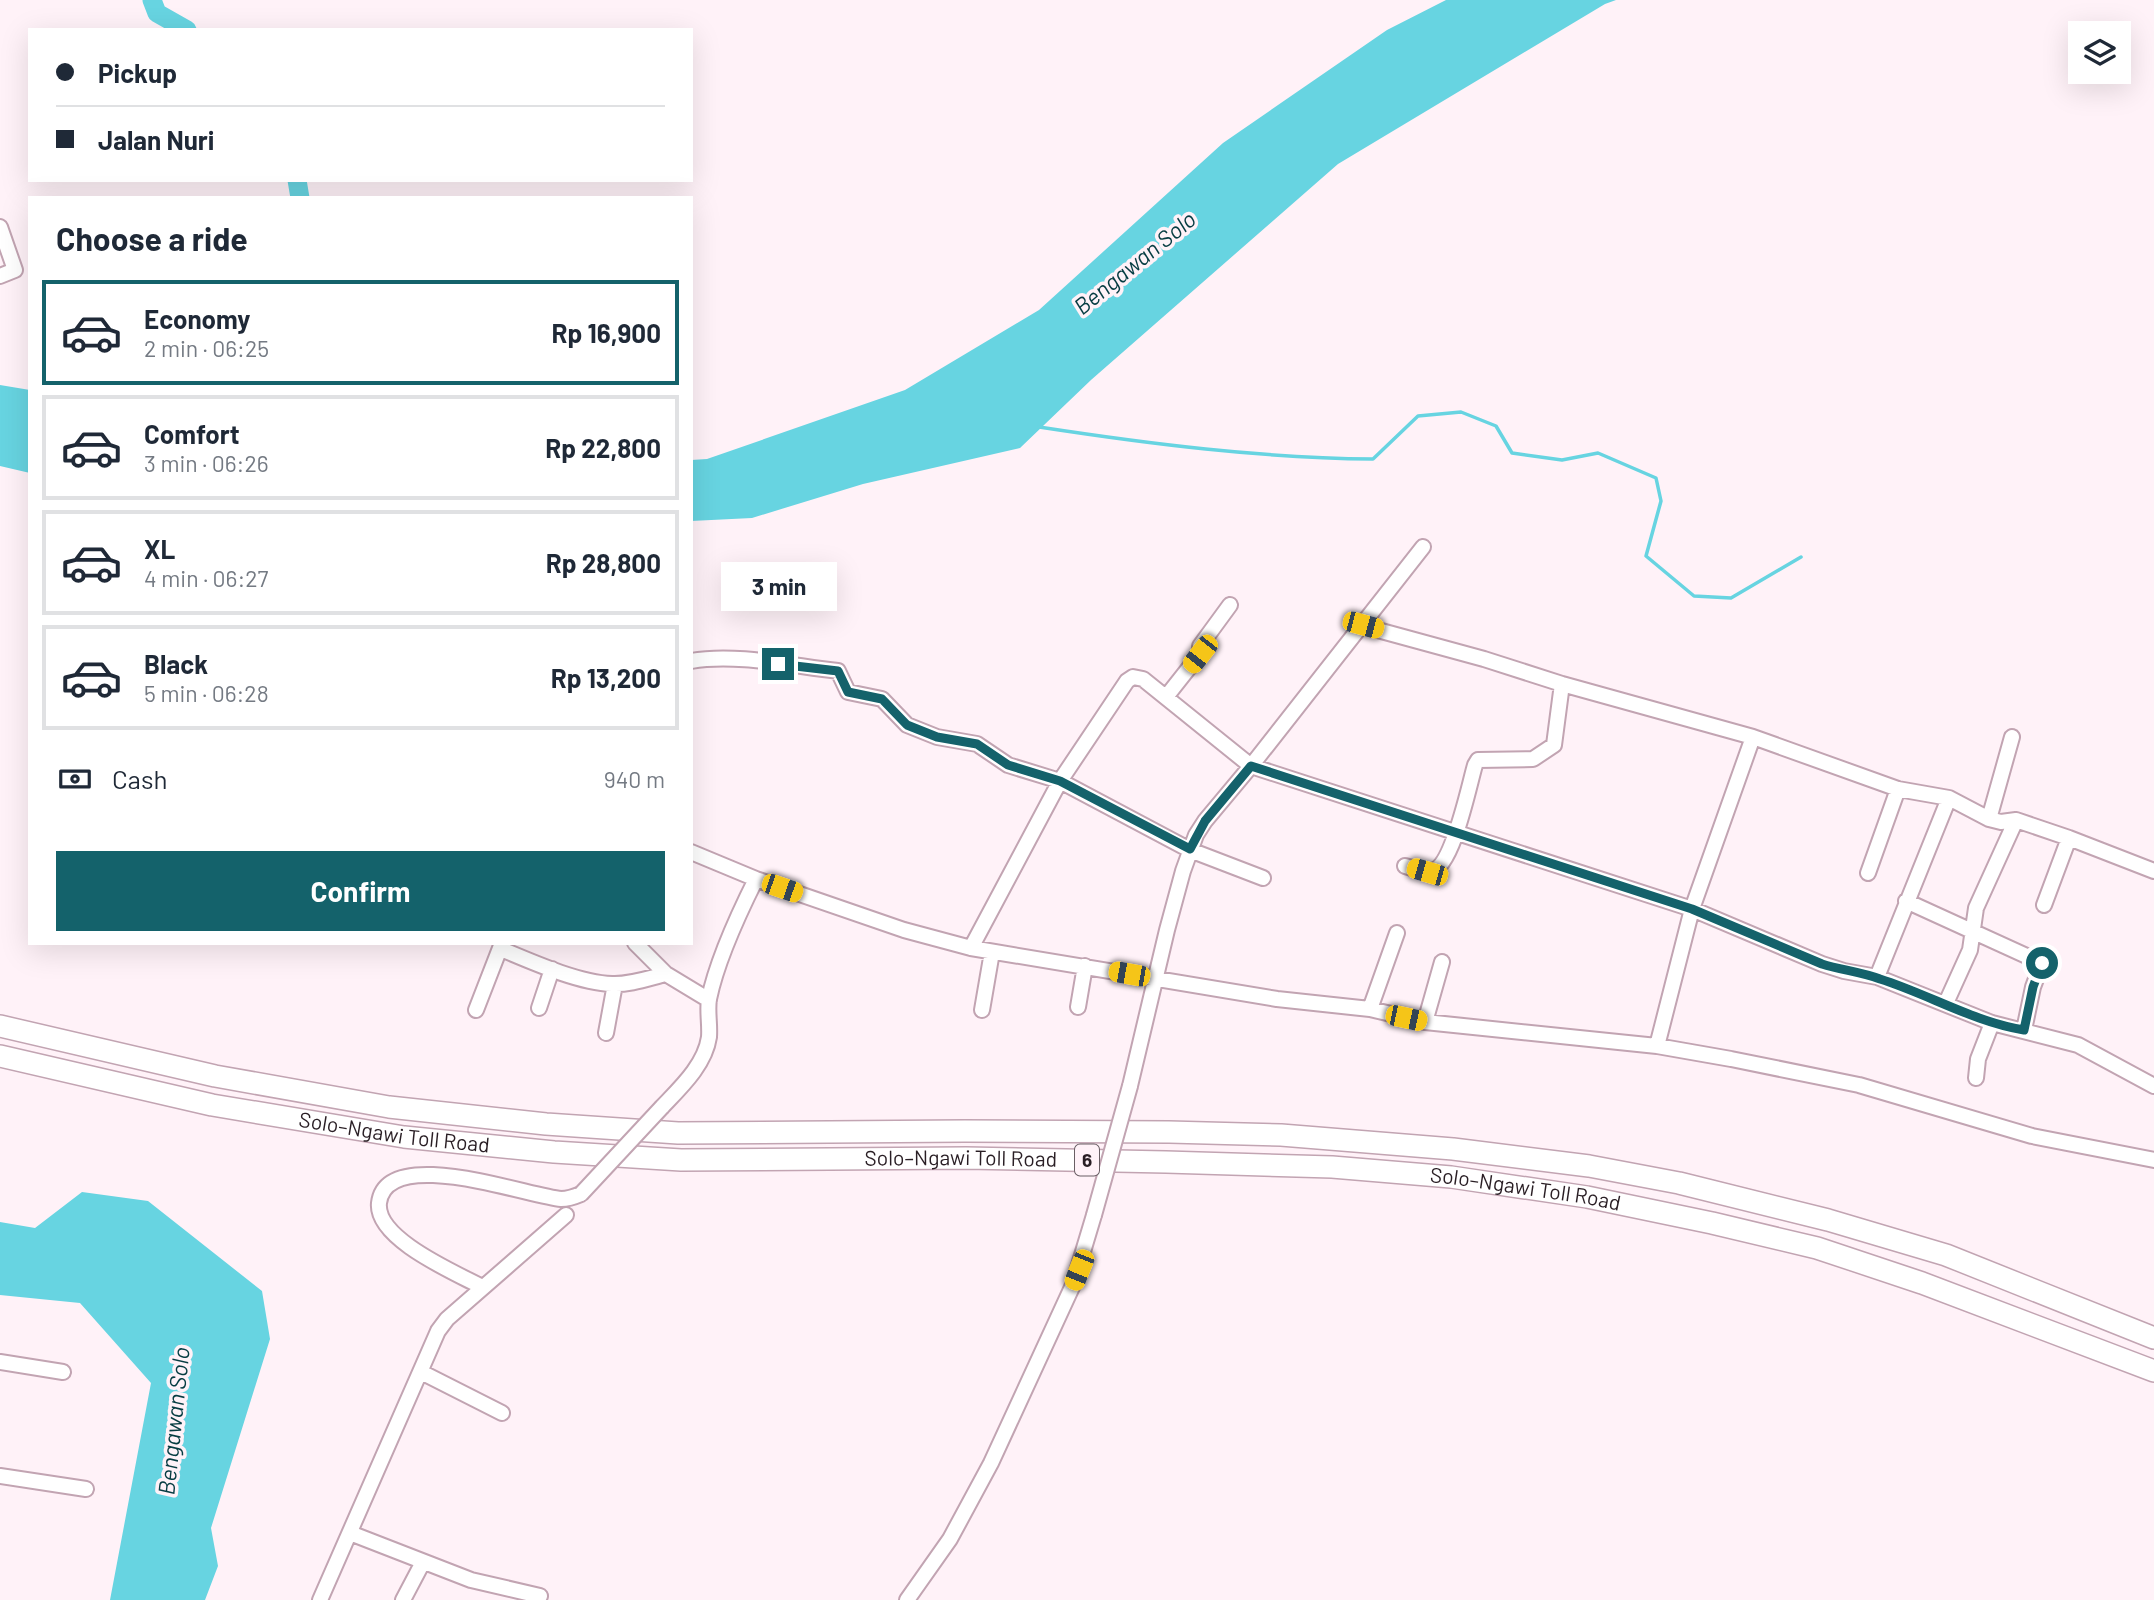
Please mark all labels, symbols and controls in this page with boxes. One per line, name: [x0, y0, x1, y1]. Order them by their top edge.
map controls: [2068, 21, 2131, 84]
button: layers: [2068, 21, 2131, 84]
text: Pickup: [98, 57, 177, 88]
text: Jalan Nuri: [98, 124, 214, 155]
water label: Bengawan Solo: [1068, 205, 1201, 320]
text: Choose a ride: [56, 219, 248, 257]
icon: car: [60, 301, 123, 364]
text: Economy: [144, 303, 250, 334]
text: Rp 16,900: [552, 317, 661, 348]
text: 2 min · 06:25: [144, 334, 269, 362]
icon: car: [60, 416, 123, 479]
text: Comfort: [144, 418, 240, 449]
text: Rp 22,800: [545, 432, 661, 463]
text: 3 min · 06:26: [144, 449, 269, 477]
icon: car: [60, 531, 123, 594]
text: XL: [144, 533, 175, 564]
text: Rp 28,800: [546, 547, 661, 578]
callout: 3 min: [720, 562, 836, 612]
text: 4 min · 06:27: [144, 564, 268, 592]
text: 3 min: [752, 572, 806, 600]
car: [1340, 609, 1387, 641]
car: [1179, 631, 1222, 677]
icon: car: [60, 646, 123, 709]
text: Black: [144, 648, 208, 679]
route end: [762, 648, 794, 680]
text: Rp 13,200: [551, 662, 661, 693]
text: 5 min · 06:28: [144, 679, 269, 707]
icon: cash: [56, 760, 94, 798]
text: Cash: [112, 763, 167, 794]
text: 940 m: [604, 765, 665, 793]
button: Confirm: [56, 851, 665, 931]
car: [1404, 856, 1451, 888]
car: [759, 871, 806, 905]
route start: [2026, 947, 2058, 979]
car: [1107, 960, 1152, 988]
car: [1384, 1003, 1429, 1033]
street label: Solo–Ngawi Toll Road: [297, 1106, 491, 1157]
street label: Solo–Ngawi Toll Road: [864, 1144, 1057, 1171]
road number: 6: [1075, 1144, 1099, 1176]
street label: Solo–Ngawi Toll Road: [1429, 1161, 1623, 1215]
car: [1062, 1247, 1097, 1293]
water label: Bengawan Solo: [151, 1345, 195, 1496]

